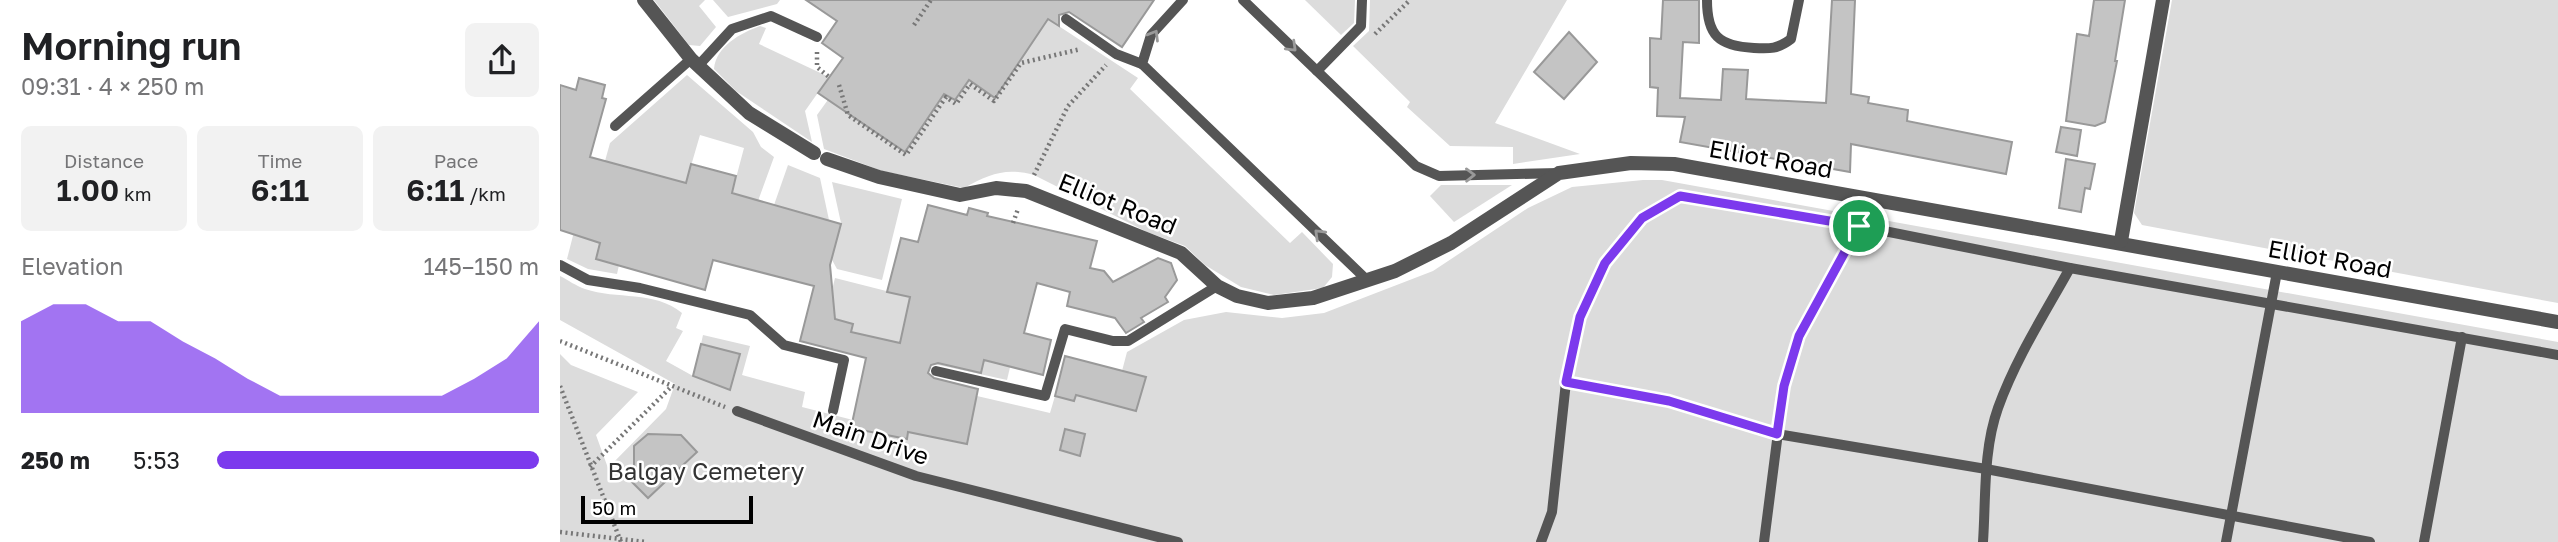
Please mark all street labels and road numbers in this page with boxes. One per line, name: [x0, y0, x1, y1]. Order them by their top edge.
street label: Elliot Road: [1707, 133, 1835, 183]
street label: Elliot Road: [1055, 166, 1181, 240]
street label: Elliot Road: [2266, 233, 2394, 283]
street label: Main Drive: [809, 404, 933, 470]

